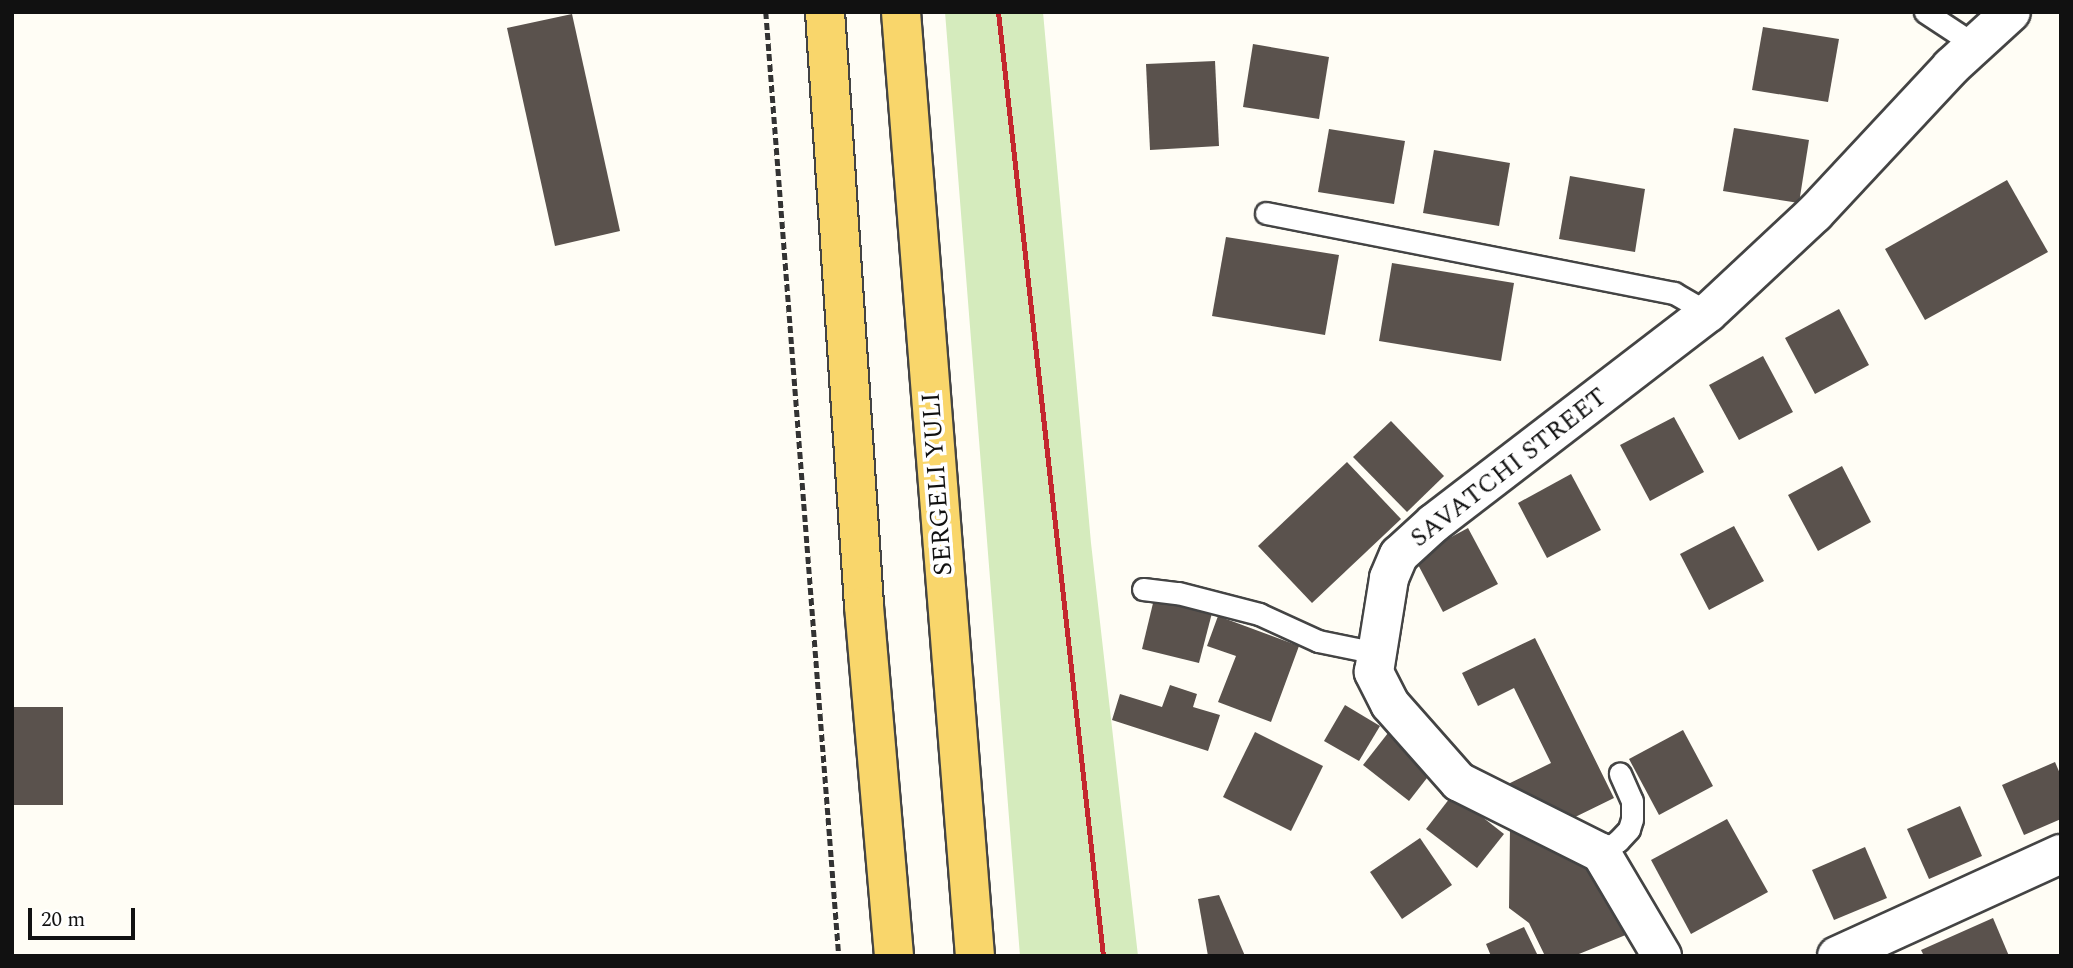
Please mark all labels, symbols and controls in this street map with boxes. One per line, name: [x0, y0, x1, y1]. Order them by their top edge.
street label: SAVATCHI STREET: [1404, 382, 1614, 554]
street label: SERGELI YULI: [916, 391, 960, 577]
scale bar: [32, 894, 138, 938]
text: 20 m: [41, 904, 85, 936]

